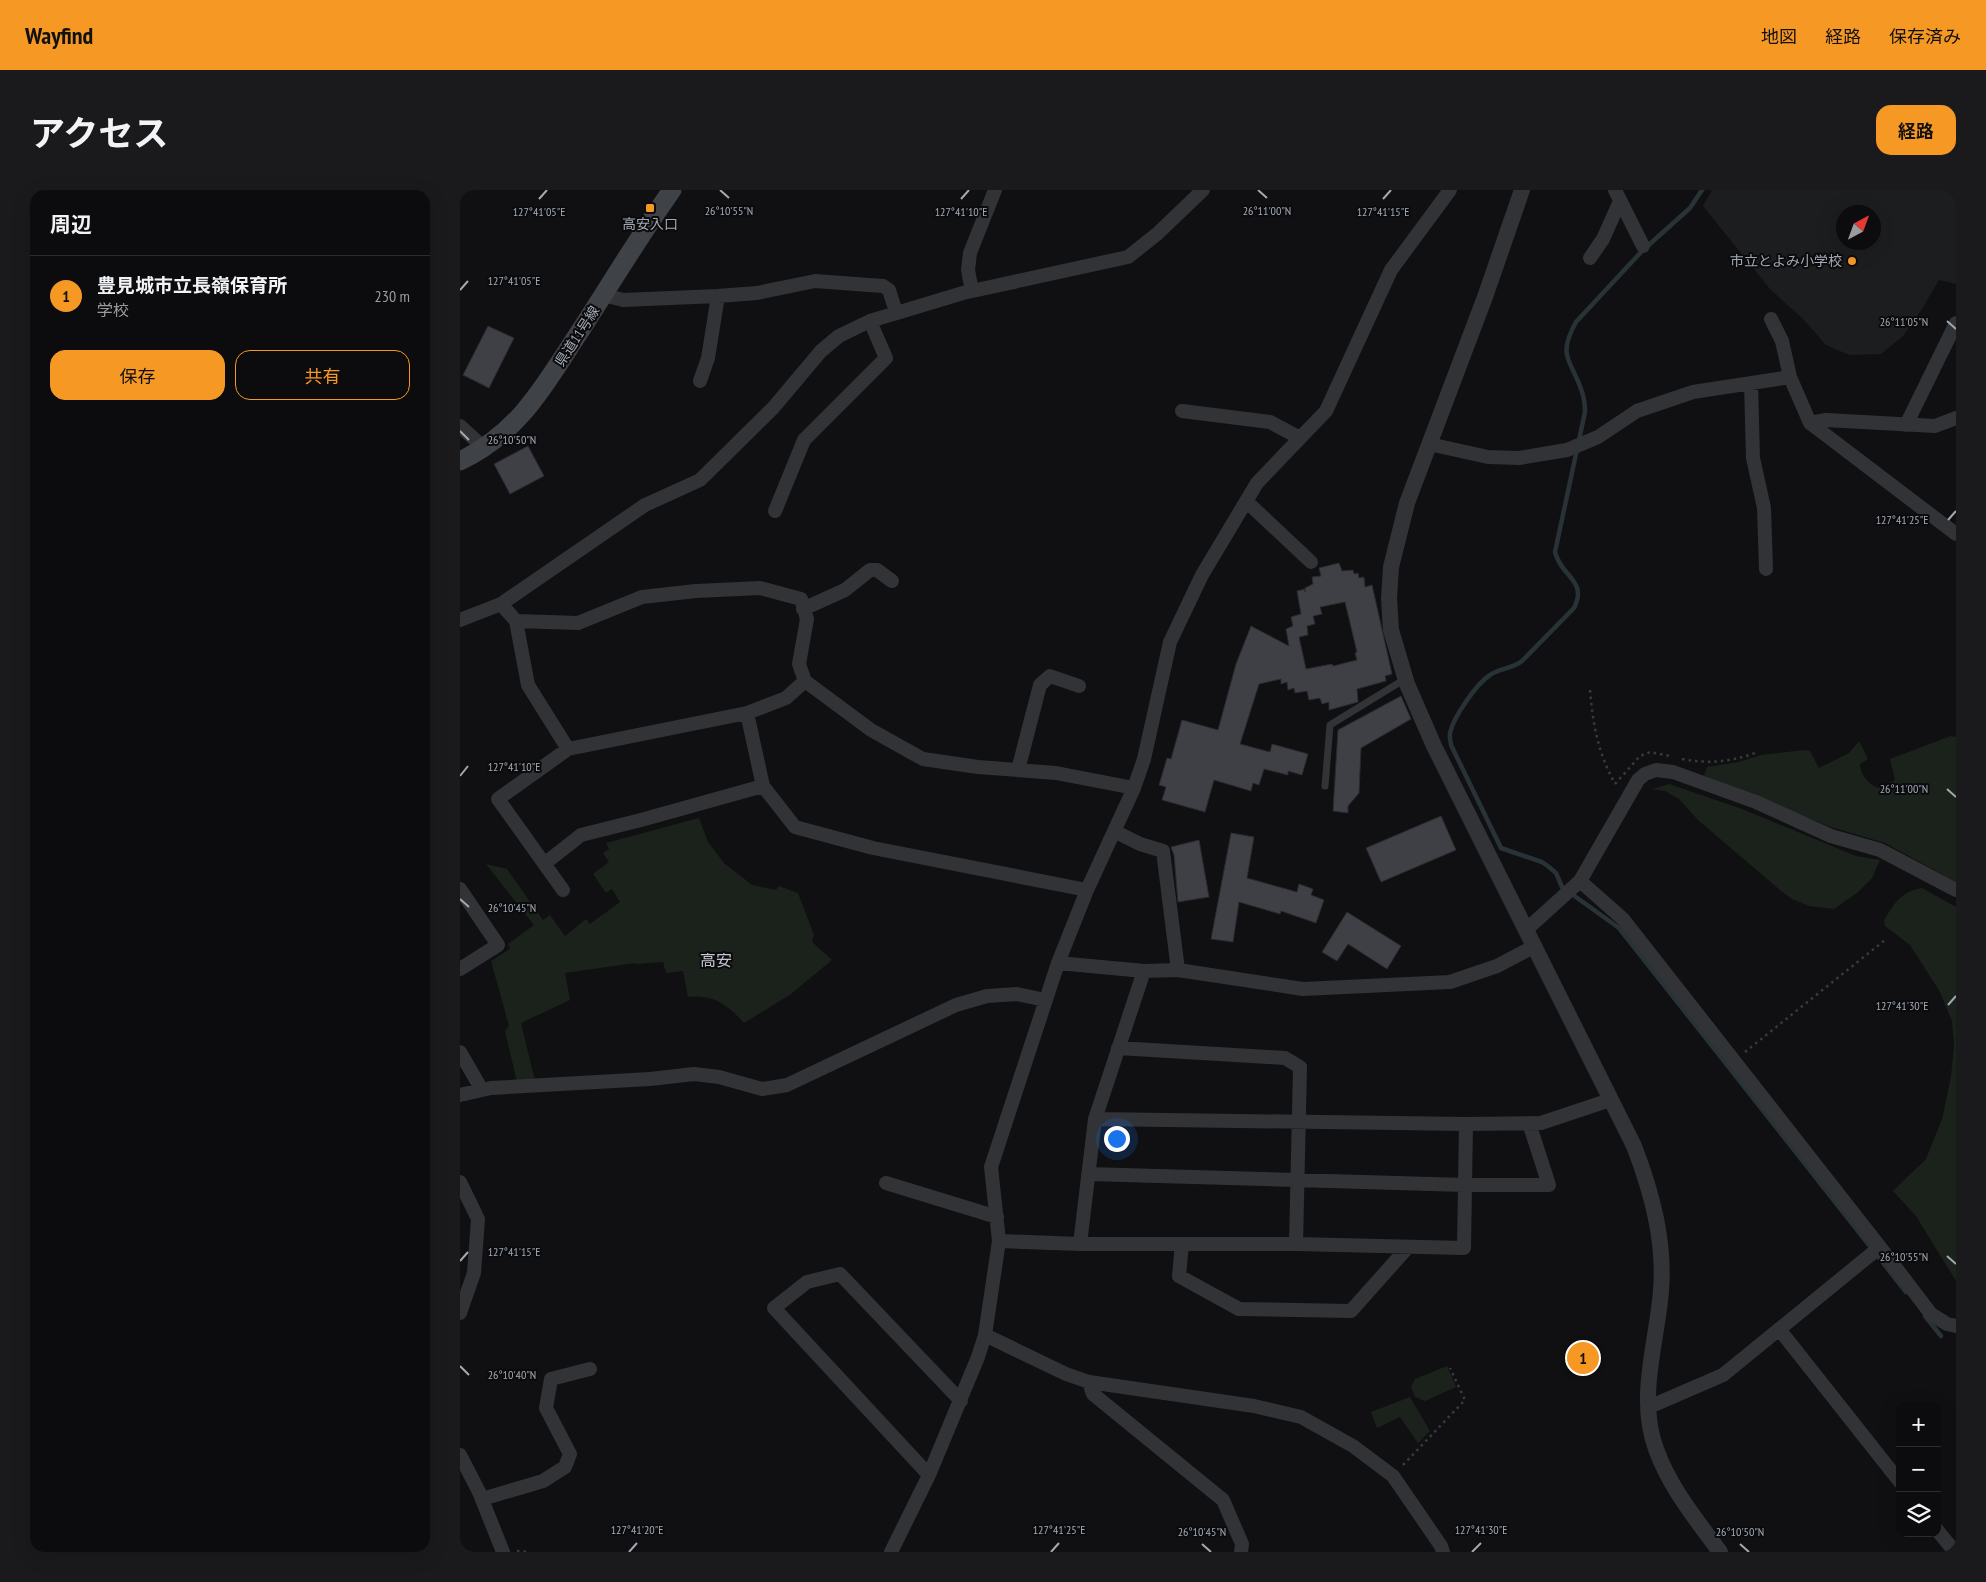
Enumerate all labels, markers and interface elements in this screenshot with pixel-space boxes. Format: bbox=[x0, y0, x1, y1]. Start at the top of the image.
text: Wayfind bbox=[25, 20, 93, 51]
text: 地図 bbox=[1761, 25, 1797, 48]
text: 経路 bbox=[1825, 25, 1861, 48]
text: 保存済み bbox=[1889, 25, 1961, 48]
button: 経路 bbox=[1876, 105, 1956, 155]
text: アクセス bbox=[30, 110, 168, 156]
marker: 高安入口 bbox=[644, 202, 656, 214]
text: 26°10'55"N bbox=[705, 203, 753, 218]
text: 26°11'00"N bbox=[1243, 203, 1291, 218]
text: 127°41'05"E bbox=[513, 204, 565, 219]
text: 127°41'10"E bbox=[935, 204, 987, 219]
text: 127°41'15"E bbox=[1357, 204, 1409, 219]
north arrow bbox=[1836, 205, 1881, 250]
text: 周辺 bbox=[50, 211, 92, 238]
place label: 高安入口 bbox=[622, 215, 678, 233]
place label: 市立とよみ小学校 bbox=[1730, 252, 1842, 270]
marker: 市立とよみ小学校 bbox=[1846, 255, 1858, 267]
text: 豊見城市立長嶺保育所 bbox=[97, 273, 287, 297]
text: 127°41'05"E bbox=[488, 273, 540, 288]
text: 1 bbox=[62, 286, 70, 306]
text: 230 m bbox=[375, 286, 410, 306]
text: 学校 bbox=[97, 300, 129, 320]
street label: 県道11号線 bbox=[551, 302, 603, 370]
text: 26°11'05"N bbox=[1880, 314, 1928, 329]
button: 保存 bbox=[50, 350, 225, 400]
button: 共有 bbox=[235, 350, 410, 400]
text: 26°10'50"N bbox=[488, 432, 536, 447]
text: 127°41'25"E bbox=[1876, 512, 1928, 527]
text: 127°41'10"E bbox=[488, 759, 540, 774]
text: 26°11'00"N bbox=[1880, 781, 1928, 796]
text: 26°10'45"N bbox=[488, 900, 536, 915]
district label: 高安 bbox=[700, 950, 732, 970]
text: 127°41'30"E bbox=[1876, 998, 1928, 1013]
your location bbox=[1104, 1126, 1130, 1152]
text: 127°41'15"E bbox=[488, 1244, 540, 1259]
text: 26°10'55"N bbox=[1880, 1249, 1928, 1264]
pin: 1 bbox=[1567, 1339, 1599, 1377]
text: 26°10'40"N bbox=[488, 1367, 536, 1382]
map controls bbox=[1896, 1402, 1941, 1537]
button: + bbox=[1896, 1402, 1941, 1447]
button: − bbox=[1896, 1447, 1941, 1492]
button: layers bbox=[1896, 1492, 1941, 1537]
text: 127°41'20"E bbox=[611, 1522, 663, 1537]
text: 127°41'25"E bbox=[1033, 1522, 1085, 1537]
text: 127°41'30"E bbox=[1455, 1522, 1507, 1537]
text: 26°10'45"N bbox=[1178, 1524, 1226, 1539]
text: 26°10'50"N bbox=[1716, 1524, 1764, 1539]

